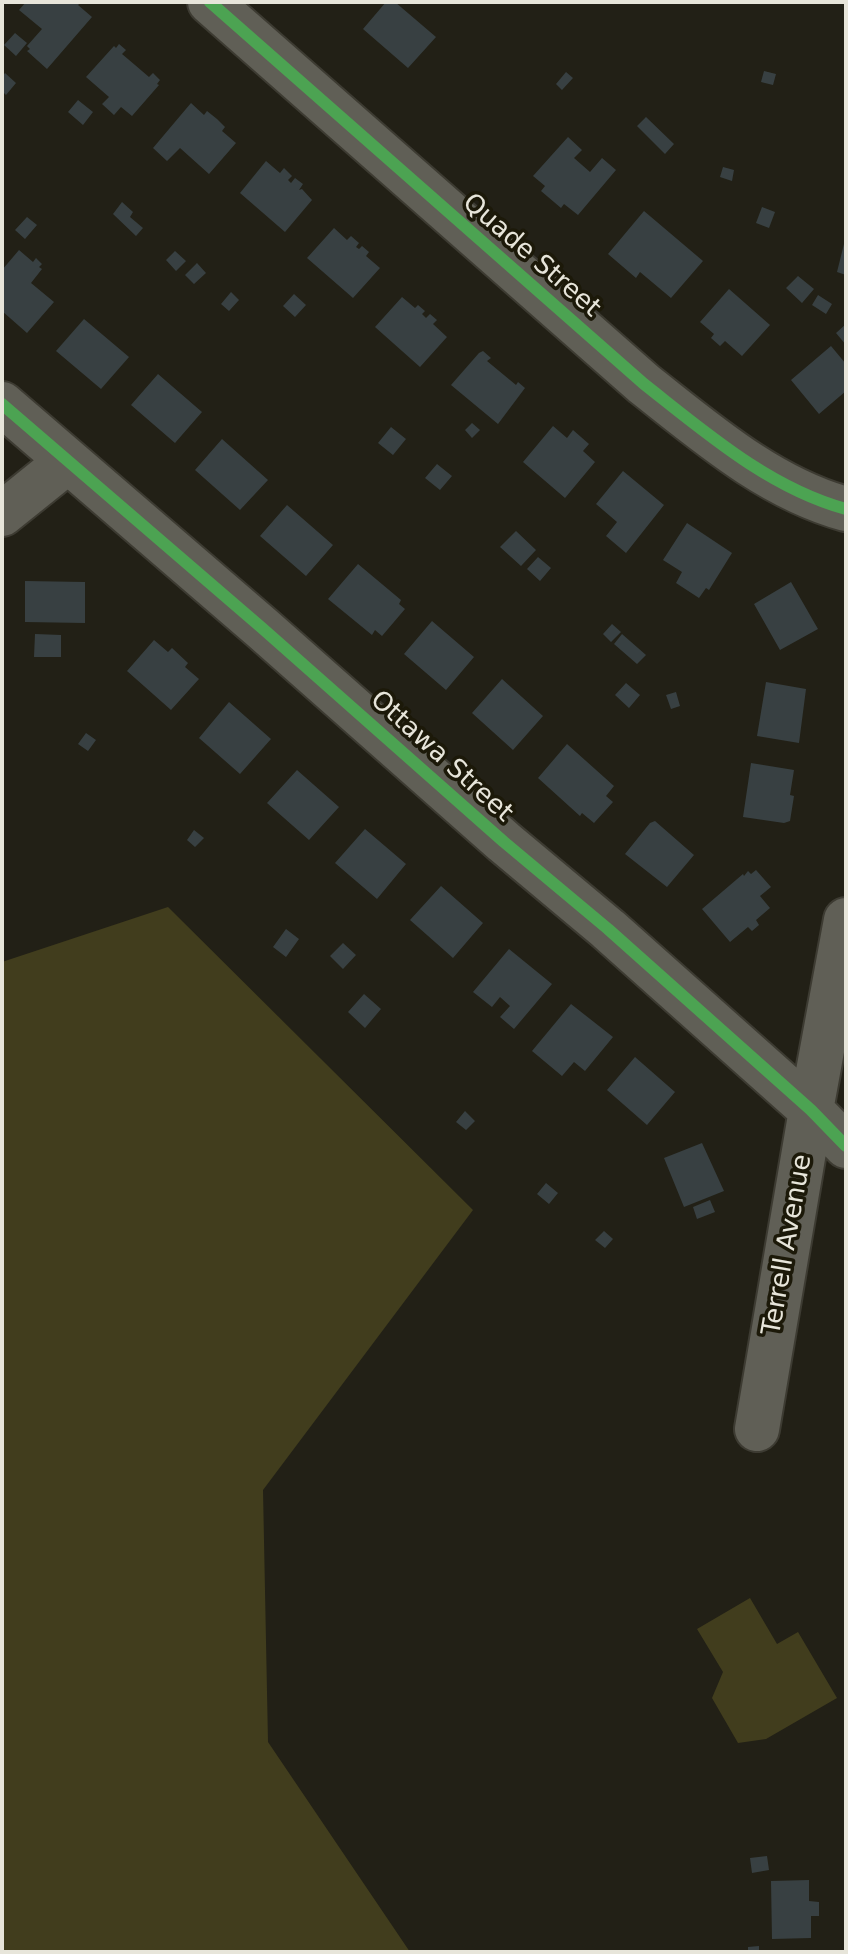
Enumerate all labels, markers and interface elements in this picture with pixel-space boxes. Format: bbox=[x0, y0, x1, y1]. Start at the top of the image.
street label: Quade Street bbox=[456, 188, 606, 324]
street label: Ottawa Street bbox=[363, 685, 519, 829]
street label: Terrell Avenue bbox=[757, 1152, 819, 1338]

